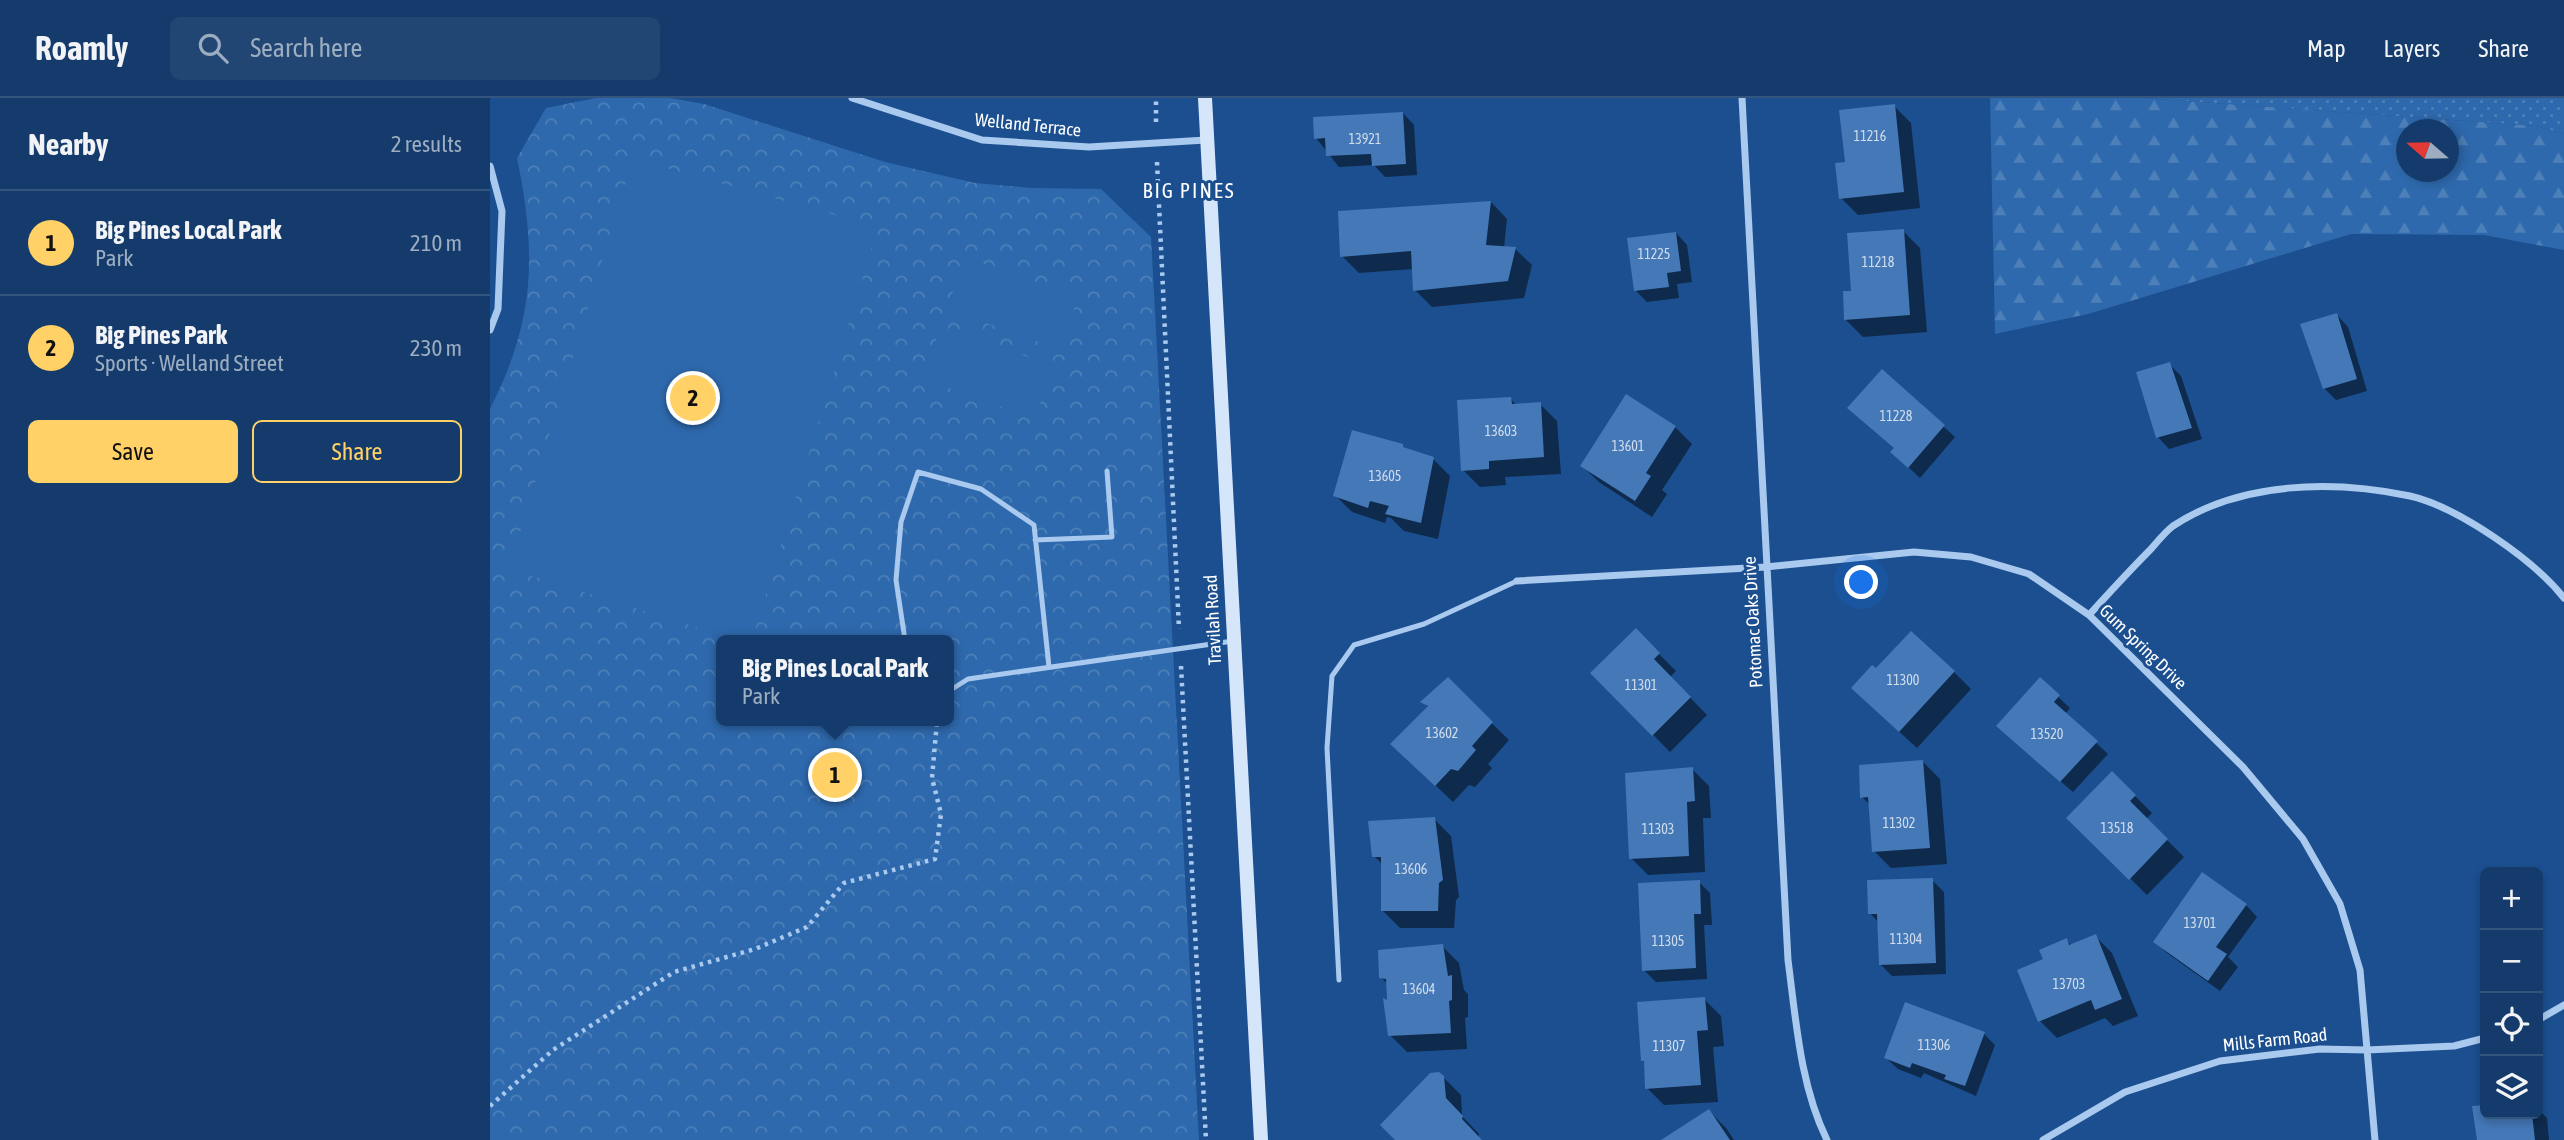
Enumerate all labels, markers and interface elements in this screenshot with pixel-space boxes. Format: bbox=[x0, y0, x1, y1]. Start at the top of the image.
search box bbox=[170, 17, 660, 80]
text: Roamly bbox=[35, 29, 128, 67]
icon: search bbox=[194, 29, 232, 67]
text: Search here bbox=[250, 33, 362, 63]
text: Map bbox=[2307, 35, 2346, 62]
text: Layers bbox=[2384, 35, 2440, 62]
text: Share bbox=[2478, 35, 2529, 62]
street label: Welland Terrace bbox=[974, 108, 1082, 141]
north arrow bbox=[2396, 119, 2459, 182]
text: Nearby bbox=[28, 127, 108, 161]
house number: 11216 bbox=[1854, 128, 1887, 144]
text: 2 results bbox=[391, 131, 462, 157]
house number: 13921 bbox=[1349, 131, 1381, 147]
district label: BIG PINES bbox=[1142, 178, 1236, 202]
text: Big Pines Local Park bbox=[95, 215, 282, 245]
text: 1 bbox=[46, 230, 56, 256]
text: 210 m bbox=[410, 230, 462, 256]
text: Park bbox=[95, 245, 133, 271]
house number: 11225 bbox=[1638, 246, 1670, 262]
house number: 11218 bbox=[1862, 254, 1895, 270]
text: Big Pines Park bbox=[95, 320, 227, 350]
text: 2 bbox=[46, 335, 56, 361]
text: 230 m bbox=[410, 335, 462, 361]
text: Sports · Welland Street bbox=[95, 350, 284, 376]
pin: 2 bbox=[670, 372, 716, 424]
house number: 11228 bbox=[1880, 408, 1913, 424]
button: Save bbox=[28, 420, 238, 483]
button: Share bbox=[252, 420, 462, 483]
house number: 13603 bbox=[1485, 423, 1517, 439]
house number: 13601 bbox=[1612, 438, 1644, 454]
house number: 13605 bbox=[1369, 468, 1401, 484]
street label: Potomac Oaks Drive bbox=[1739, 556, 1766, 688]
your location bbox=[1844, 565, 1878, 599]
street label: Travilah Road bbox=[1200, 574, 1225, 666]
street label: Gum Spring Drive bbox=[2095, 600, 2191, 693]
popup bbox=[716, 635, 954, 726]
text: Big Pines Local Park bbox=[742, 653, 928, 683]
house number: 11300 bbox=[1887, 672, 1920, 688]
house number: 11301 bbox=[1625, 677, 1657, 693]
text: Park bbox=[742, 683, 780, 709]
house number: 13602 bbox=[1426, 725, 1458, 741]
house number: 13520 bbox=[2031, 726, 2064, 742]
pin: 1 bbox=[812, 749, 858, 801]
house number: 11302 bbox=[1883, 815, 1915, 831]
house number: 13518 bbox=[2101, 820, 2134, 836]
house number: 11303 bbox=[1642, 821, 1674, 837]
house number: 13606 bbox=[1395, 861, 1428, 877]
map controls bbox=[2480, 867, 2543, 1119]
button: + bbox=[2480, 867, 2543, 930]
house number: 13701 bbox=[2184, 915, 2216, 931]
button: − bbox=[2480, 930, 2543, 993]
house number: 11304 bbox=[1890, 931, 1923, 947]
house number: 11305 bbox=[1652, 933, 1684, 949]
house number: 13703 bbox=[2053, 976, 2085, 992]
house number: 13604 bbox=[1403, 981, 1436, 997]
button: locate bbox=[2480, 993, 2543, 1056]
street label: Mills Farm Road bbox=[2222, 1024, 2328, 1055]
house number: 11306 bbox=[1918, 1037, 1951, 1053]
house number: 11307 bbox=[1653, 1038, 1685, 1054]
button: layers bbox=[2480, 1056, 2543, 1119]

